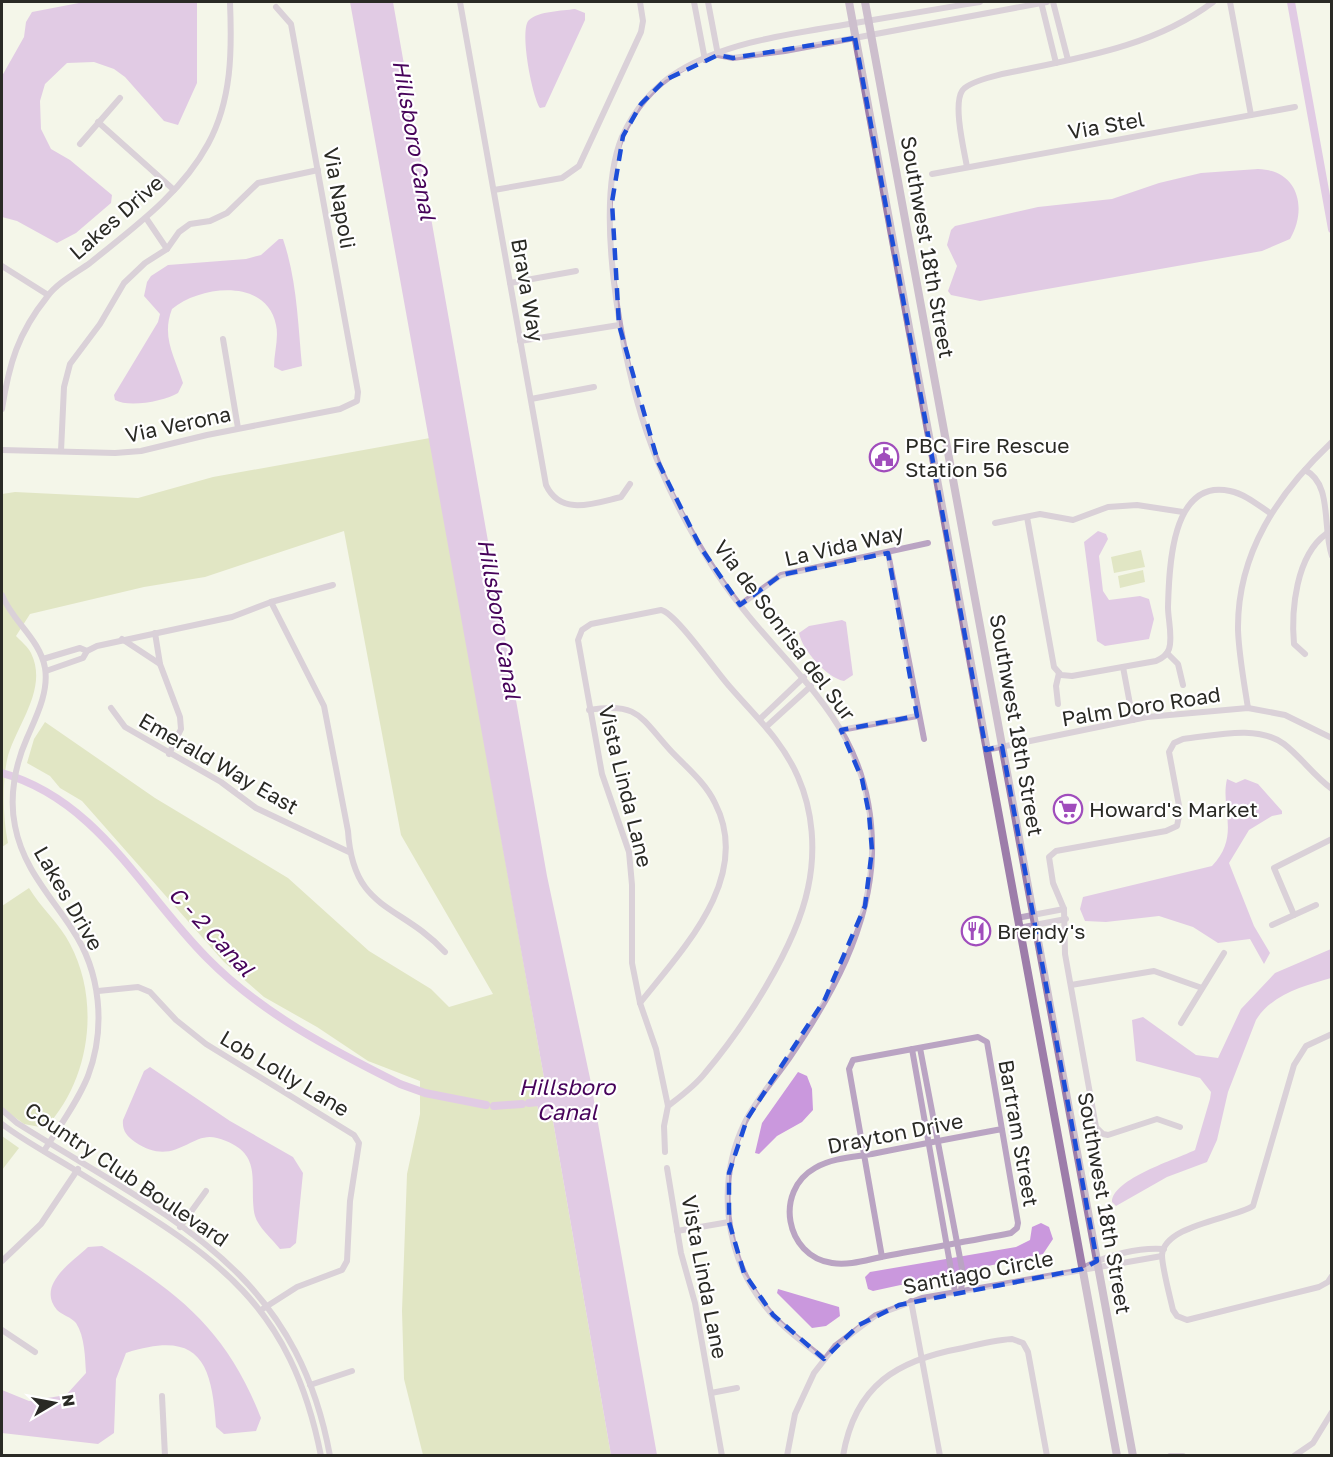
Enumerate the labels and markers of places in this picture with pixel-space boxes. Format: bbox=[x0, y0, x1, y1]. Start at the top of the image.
place label: PBC Fire Rescue Station 56 bbox=[905, 432, 1070, 482]
public building icon: PBC Fire Rescue Station 56 bbox=[868, 441, 900, 473]
supermarket icon: Howard's Market bbox=[1052, 793, 1084, 825]
place label: Howard's Market bbox=[1089, 796, 1258, 822]
restaurant icon: Brendy's bbox=[960, 915, 992, 947]
place label: Brendy's bbox=[997, 918, 1085, 944]

